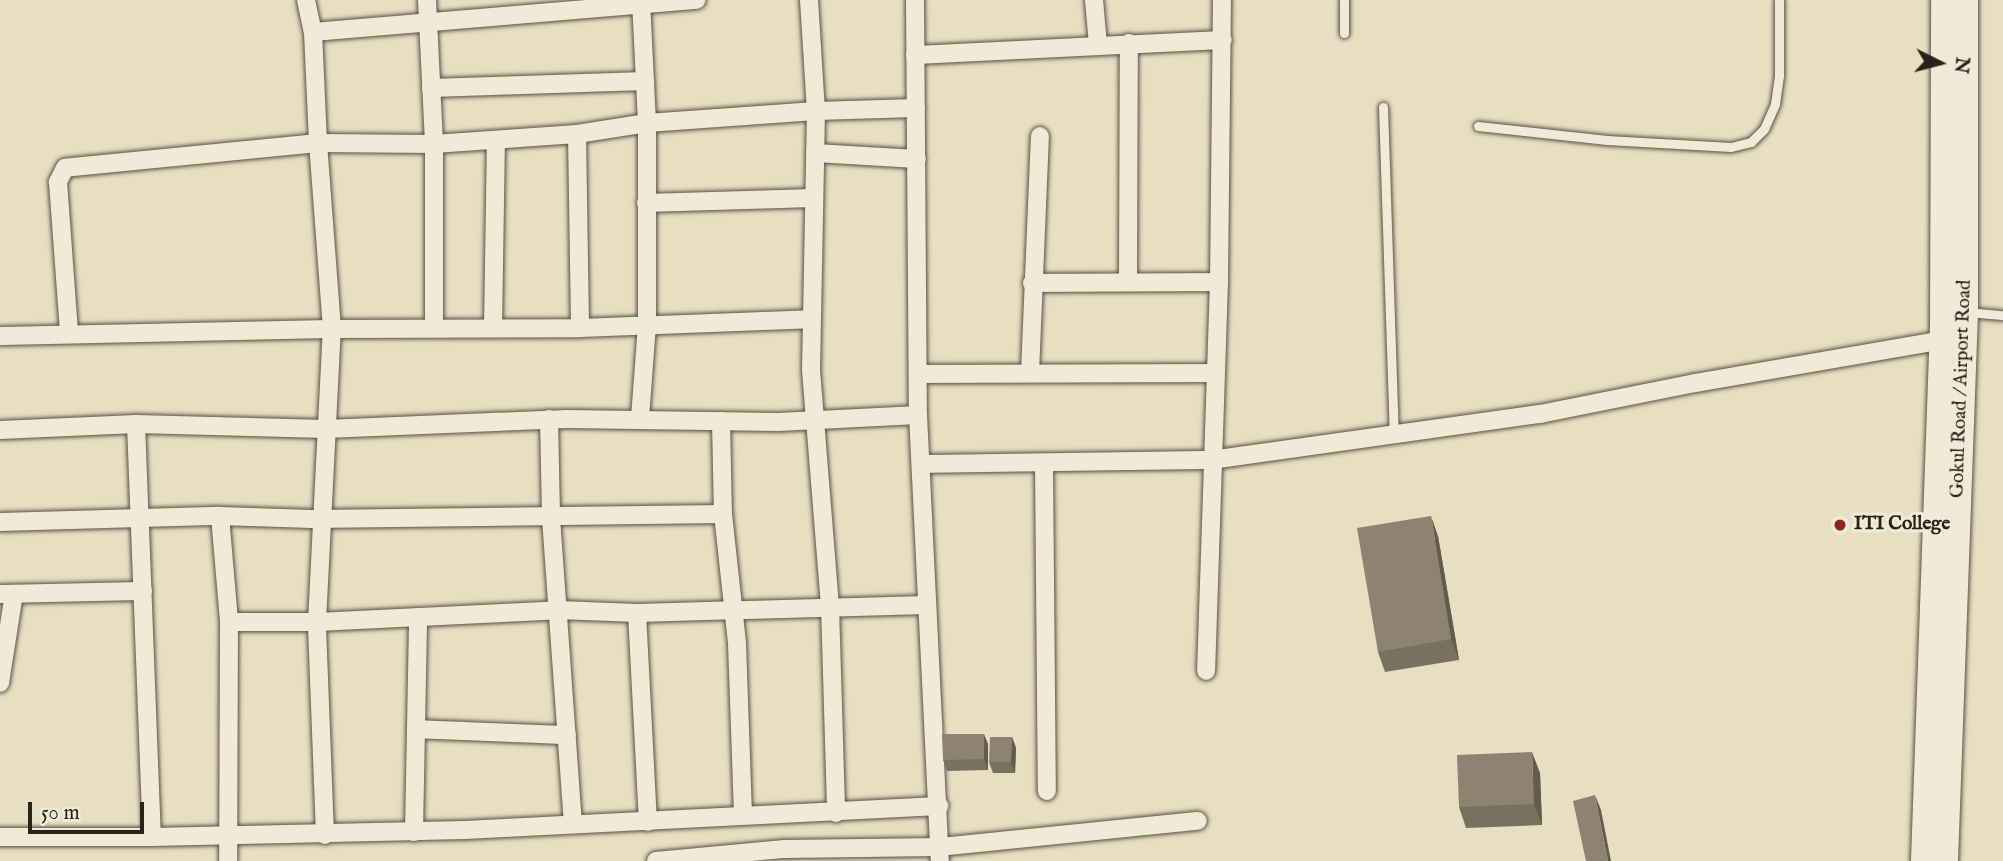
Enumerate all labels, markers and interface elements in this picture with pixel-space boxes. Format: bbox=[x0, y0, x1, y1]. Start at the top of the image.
north arrow bbox=[1905, 28, 1975, 98]
text: N bbox=[1948, 56, 1974, 75]
street label: Gokul Road / Airport Road bbox=[1947, 280, 1977, 498]
place label: ITI College bbox=[1854, 514, 1950, 536]
marker: ITI College bbox=[1832, 517, 1848, 533]
scale bar bbox=[32, 788, 147, 832]
text: 50 m bbox=[41, 800, 80, 827]

